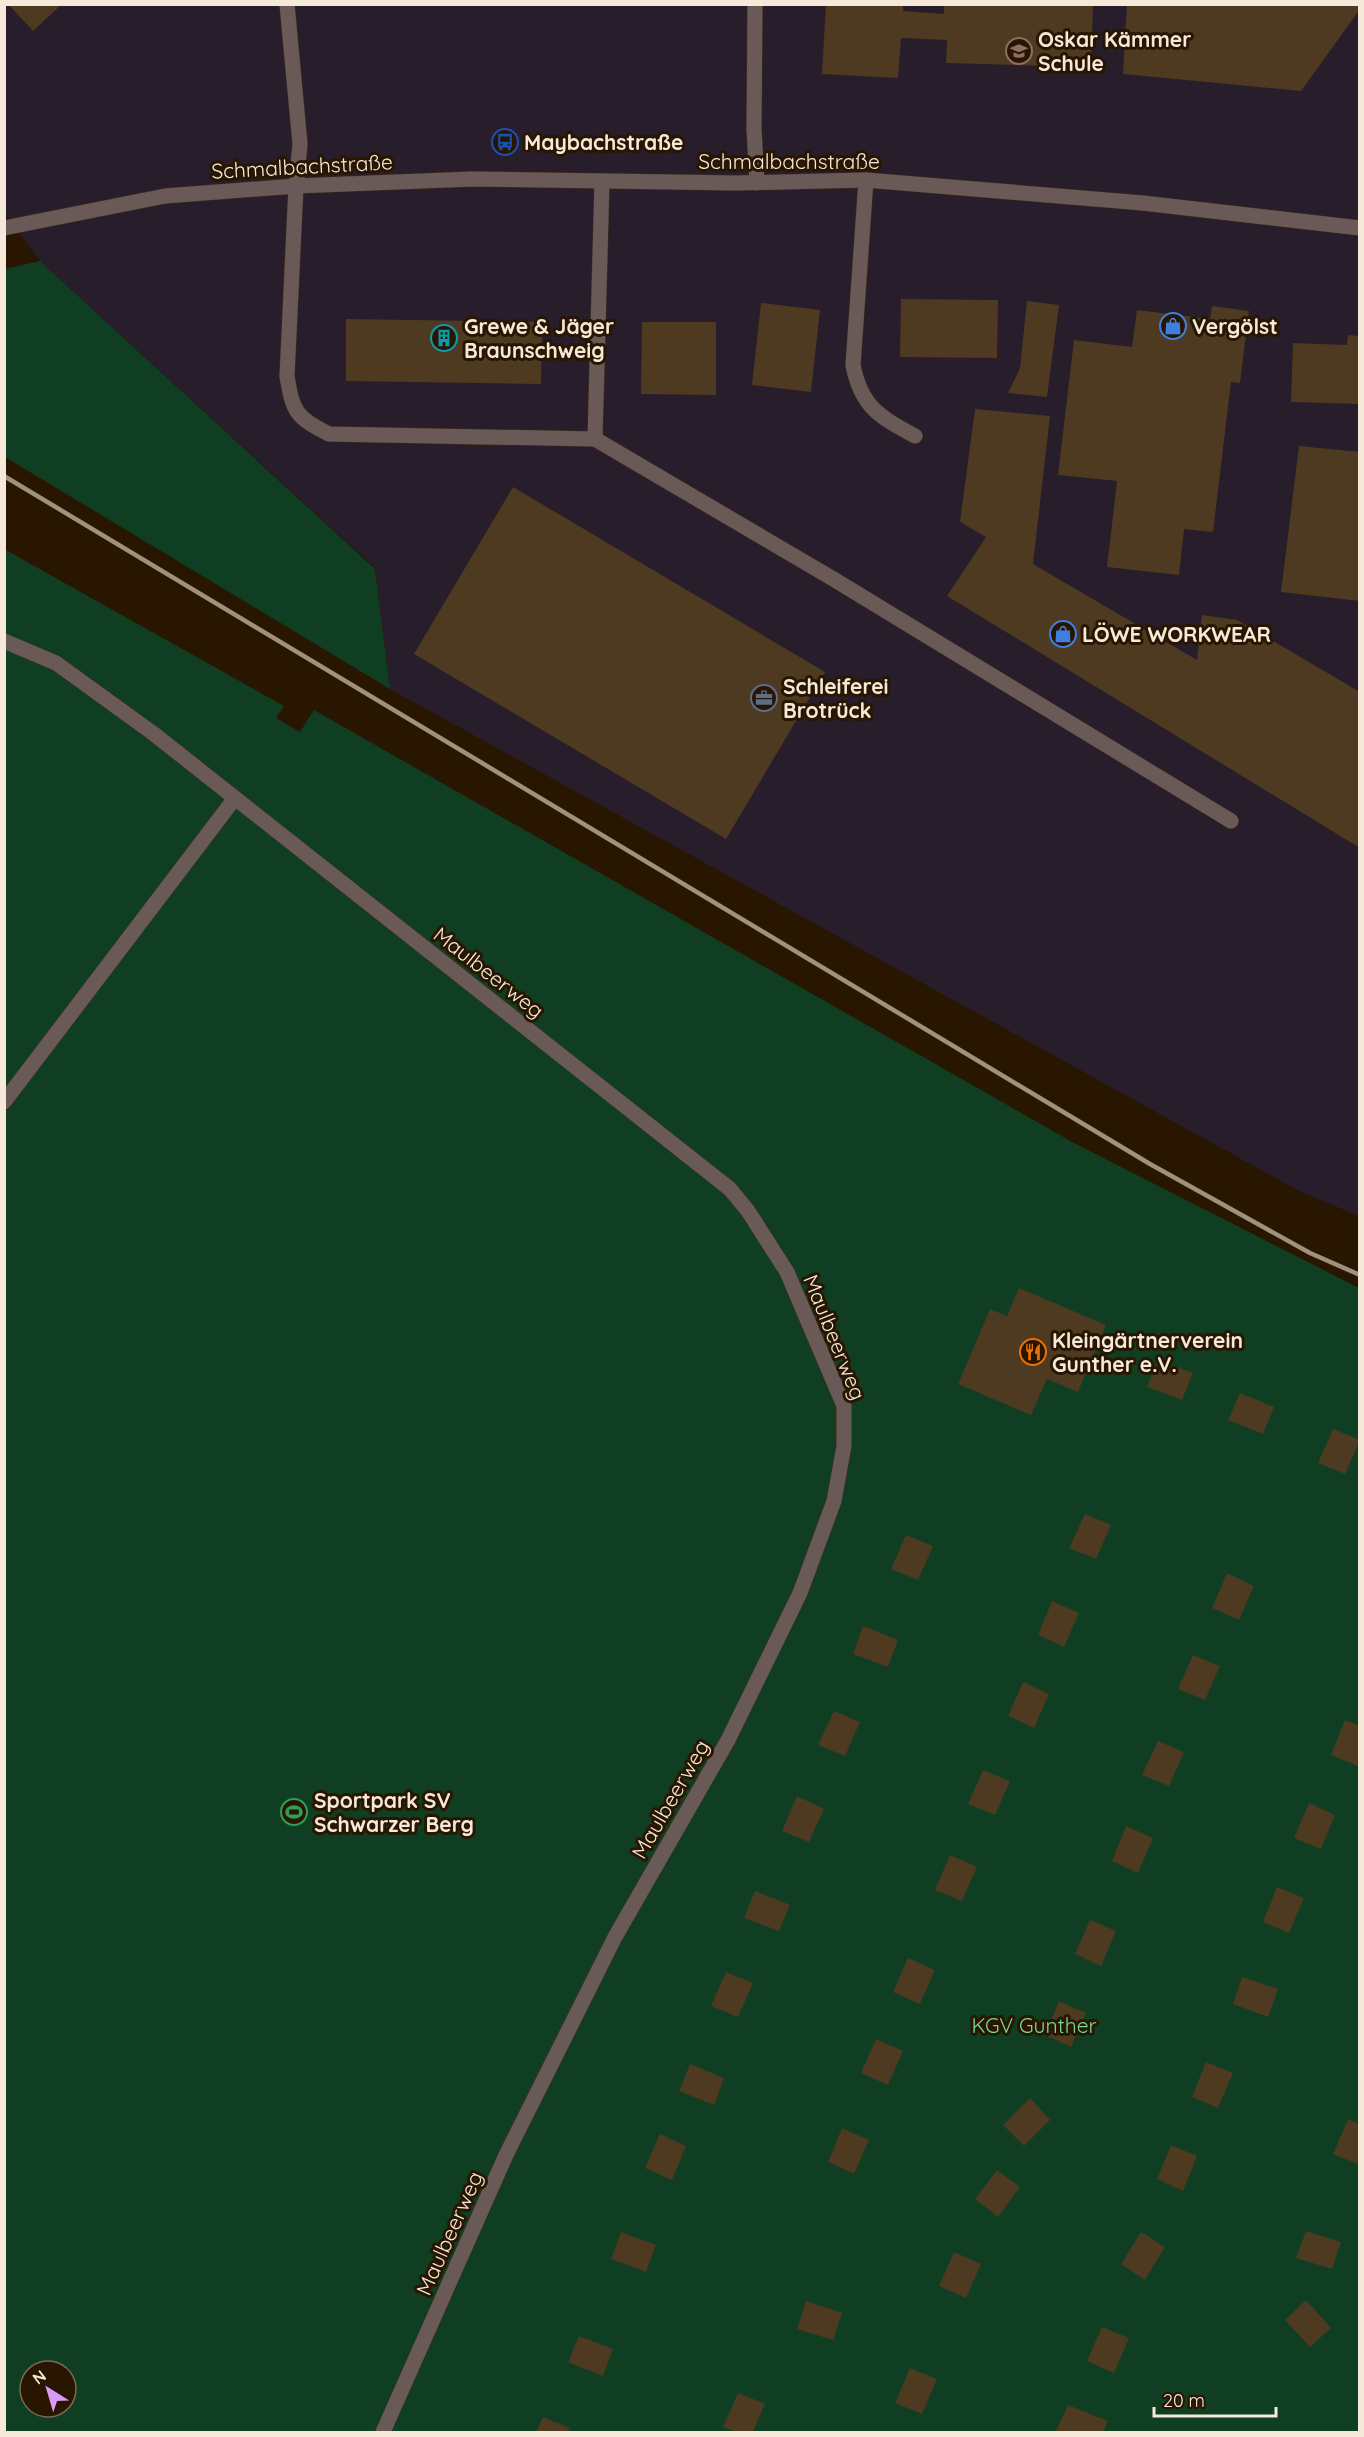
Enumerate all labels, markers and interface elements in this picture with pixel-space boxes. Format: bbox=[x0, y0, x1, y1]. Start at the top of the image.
place label: Oskar Kämmer Schule bbox=[1038, 26, 1191, 76]
school or university icon: Oskar Kämmer Schule bbox=[1004, 36, 1034, 66]
bus stop icon: Maybachstraße bbox=[490, 127, 520, 157]
place label: Maybachstraße bbox=[524, 129, 683, 155]
street label: Schmalbachstraße bbox=[211, 148, 393, 184]
street label: Schmalbachstraße bbox=[698, 148, 880, 174]
shop icon: Vergölst bbox=[1158, 311, 1188, 341]
place label: Grewe & Jäger Braunschweig bbox=[464, 313, 614, 363]
place label: Vergölst bbox=[1192, 313, 1278, 339]
building icon: Grewe & Jäger Braunschweig bbox=[429, 323, 459, 353]
shop icon: LÖWE WORKWEAR bbox=[1048, 619, 1078, 649]
place label: LÖWE WORKWEAR bbox=[1082, 621, 1271, 647]
place label: Schleiferei Brotrück bbox=[783, 673, 889, 723]
office icon: Schleiferei Brotrück bbox=[749, 683, 779, 713]
street label: Maulbeerweg bbox=[429, 921, 549, 1023]
street label: Maulbeerweg bbox=[798, 1271, 872, 1403]
place label: Kleingärtnerverein Gunther e.V. bbox=[1052, 1327, 1243, 1377]
restaurant icon: Kleingärtnerverein Gunther e.V. bbox=[1018, 1337, 1048, 1367]
street label: Maulbeerweg bbox=[626, 1735, 714, 1863]
place label: Sportpark SV Schwarzer Berg bbox=[314, 1787, 474, 1837]
sports icon: Sportpark SV Schwarzer Berg bbox=[279, 1797, 309, 1827]
park label: KGV Gunther bbox=[971, 2012, 1097, 2038]
street label: Maulbeerweg bbox=[410, 2167, 488, 2299]
north arrow bbox=[18, 2359, 78, 2419]
text: N bbox=[28, 2365, 50, 2389]
scale bar bbox=[1154, 2380, 1276, 2418]
text: 20 m bbox=[1163, 2389, 1205, 2412]

